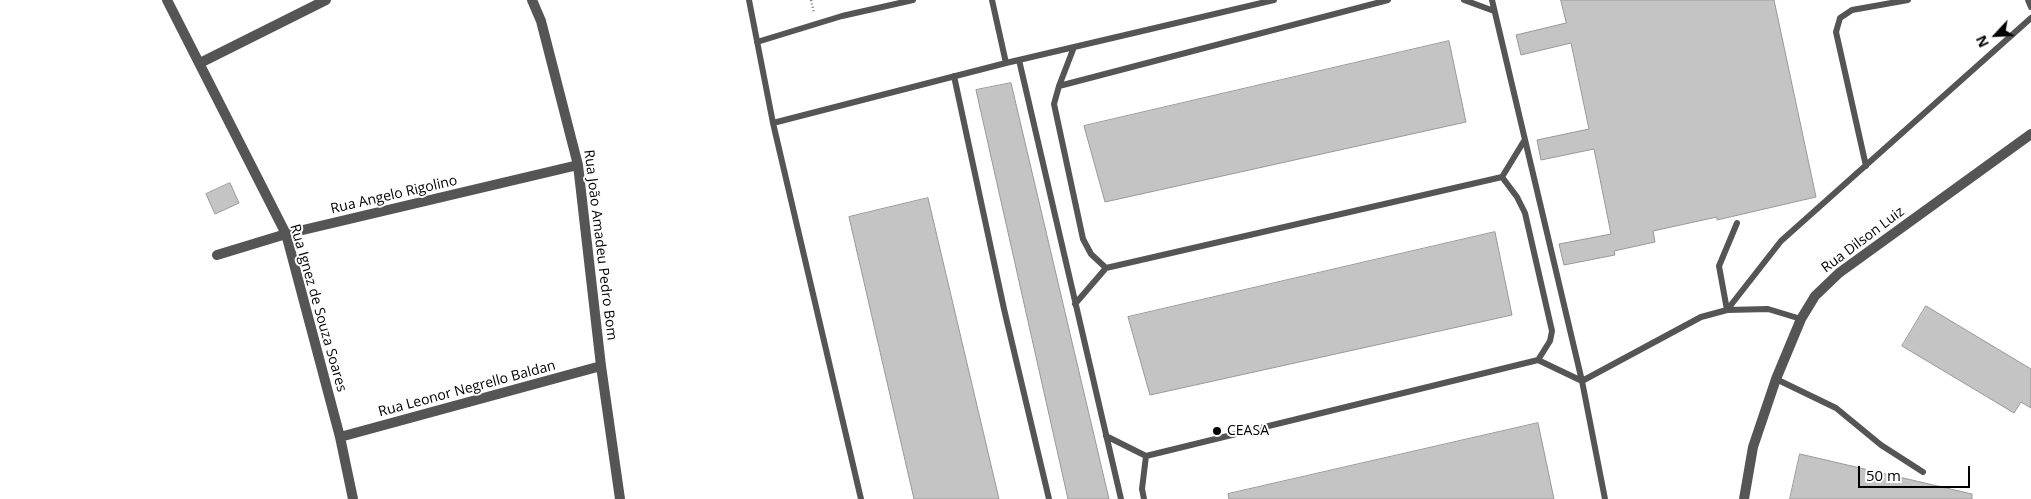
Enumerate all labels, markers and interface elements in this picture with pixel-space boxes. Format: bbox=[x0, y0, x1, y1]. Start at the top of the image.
north arrow bbox=[1971, 10, 2021, 60]
text: N bbox=[1971, 32, 1993, 51]
street label: Rua João Amadeu Pedro Bom bbox=[580, 149, 620, 341]
street label: Rua Angelo Rigolino bbox=[329, 172, 459, 218]
street label: Rua Dilson Luiz bbox=[1818, 203, 1908, 277]
street label: Rua Ignez de Souza Soares bbox=[286, 222, 350, 394]
street label: Rua Leonor Negrello Baldan bbox=[377, 357, 557, 421]
place label: CEASA bbox=[1227, 423, 1269, 439]
marker: CEASA bbox=[1211, 425, 1223, 437]
scale bar bbox=[1861, 456, 1974, 488]
text: 50 m bbox=[1866, 465, 1901, 485]

